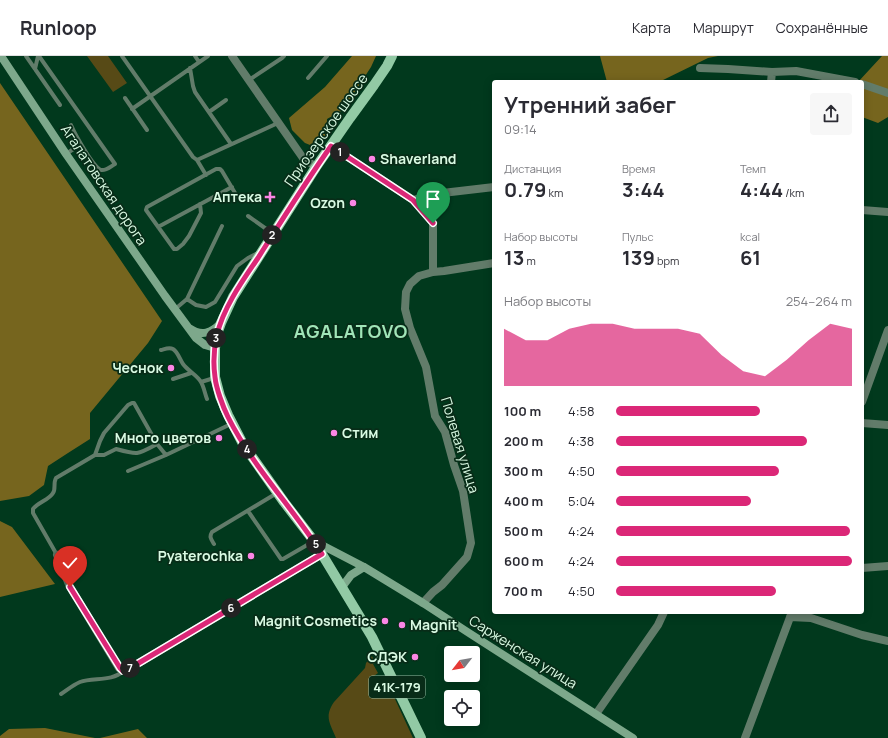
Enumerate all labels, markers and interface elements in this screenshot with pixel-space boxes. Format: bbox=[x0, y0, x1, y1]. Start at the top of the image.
text: Runloop bbox=[20, 15, 97, 41]
text: Карта bbox=[632, 18, 671, 37]
text: Маршрут bbox=[693, 18, 754, 37]
text: Сохранённые bbox=[776, 18, 868, 37]
street label: Приозерское шоссе bbox=[279, 69, 372, 190]
text: Утренний забег bbox=[504, 90, 676, 120]
button: share bbox=[810, 93, 852, 135]
text: 09:14 bbox=[504, 120, 537, 138]
street label: Агалатовская дорога bbox=[57, 121, 152, 249]
pin: 1 bbox=[330, 142, 350, 162]
text: 1 bbox=[338, 144, 342, 159]
place label: Shaverland bbox=[380, 149, 457, 168]
marker: Shaverland bbox=[367, 154, 377, 164]
text: Дистанция bbox=[504, 161, 561, 176]
text: Время bbox=[622, 161, 655, 176]
text: Темп bbox=[740, 161, 766, 176]
text: 0.79 bbox=[504, 176, 546, 203]
text: 3:44 bbox=[622, 176, 665, 203]
text: 4:44 bbox=[740, 176, 783, 203]
pin bbox=[416, 182, 450, 223]
text: km bbox=[546, 185, 563, 200]
text: /km bbox=[783, 185, 804, 200]
place label: Аптека bbox=[213, 187, 262, 206]
icon: arrive bbox=[422, 188, 444, 210]
marker: Аптека bbox=[265, 192, 275, 202]
place label: Ozon bbox=[310, 193, 345, 212]
marker: Ozon bbox=[348, 198, 358, 208]
pin: 2 bbox=[262, 225, 282, 245]
text: 2 bbox=[269, 227, 275, 242]
text: Набор высоты bbox=[504, 229, 578, 244]
text: Пульс bbox=[622, 229, 654, 244]
text: kcal bbox=[740, 229, 760, 244]
text: 13 bbox=[504, 244, 524, 271]
text: 139 bbox=[622, 244, 655, 271]
text: 61 bbox=[740, 244, 761, 271]
text: m bbox=[524, 253, 536, 268]
text: bpm bbox=[655, 253, 679, 268]
text: Набор высоты bbox=[504, 292, 591, 310]
text: 254–264 m bbox=[786, 292, 852, 310]
district label: AGALATOVO bbox=[294, 319, 408, 343]
pin: 3 bbox=[206, 328, 226, 348]
text: 3 bbox=[213, 330, 219, 345]
place label: Чеснок bbox=[112, 358, 163, 377]
marker: Чеснок bbox=[166, 363, 176, 373]
street label: Полевая улица bbox=[437, 394, 484, 495]
text: 100 m bbox=[504, 402, 541, 420]
text: 4:58 bbox=[568, 402, 595, 420]
place label: Стим bbox=[342, 423, 378, 442]
place label: Много цветов bbox=[115, 428, 211, 447]
marker: Стим bbox=[329, 428, 339, 438]
text: 200 m bbox=[504, 432, 543, 450]
text: 4:38 bbox=[568, 432, 594, 450]
marker: Много цветов bbox=[214, 433, 224, 443]
pin: 4 bbox=[237, 439, 257, 459]
text: 4 bbox=[244, 441, 250, 456]
text: 300 m bbox=[504, 462, 543, 480]
text: 4:50 bbox=[568, 462, 595, 480]
text: 400 m bbox=[504, 492, 543, 510]
text: 5:04 bbox=[568, 492, 595, 510]
text: 500 m bbox=[504, 522, 543, 540]
text: 4:24 bbox=[568, 522, 594, 540]
pin: 5 bbox=[306, 534, 326, 554]
text: 5 bbox=[313, 536, 319, 551]
pin bbox=[53, 546, 87, 587]
place label: Pyaterochka bbox=[158, 546, 243, 565]
marker: Pyaterochka bbox=[246, 551, 256, 561]
icon: check bbox=[59, 552, 81, 574]
text: 600 m bbox=[504, 552, 543, 570]
text: 4:24 bbox=[568, 552, 594, 570]
text: 700 m bbox=[504, 582, 542, 600]
text: 4:50 bbox=[568, 582, 595, 600]
pin: 6 bbox=[221, 598, 241, 618]
text: 6 bbox=[228, 600, 234, 615]
place label: Magnit Cosmetics bbox=[254, 611, 377, 630]
street label: Сарженская улица bbox=[466, 611, 581, 693]
place label: Magnit bbox=[410, 615, 457, 634]
marker: Magnit Cosmetics bbox=[380, 616, 390, 626]
marker: Magnit bbox=[397, 620, 407, 630]
north arrow bbox=[444, 646, 480, 682]
map controls bbox=[444, 646, 480, 726]
place label: СДЭК bbox=[367, 647, 408, 666]
marker: СДЭК bbox=[410, 652, 420, 662]
pin: 7 bbox=[120, 658, 140, 678]
text: 7 bbox=[127, 660, 133, 675]
road number: 41К-179 bbox=[369, 676, 425, 698]
button: locate bbox=[444, 690, 480, 726]

